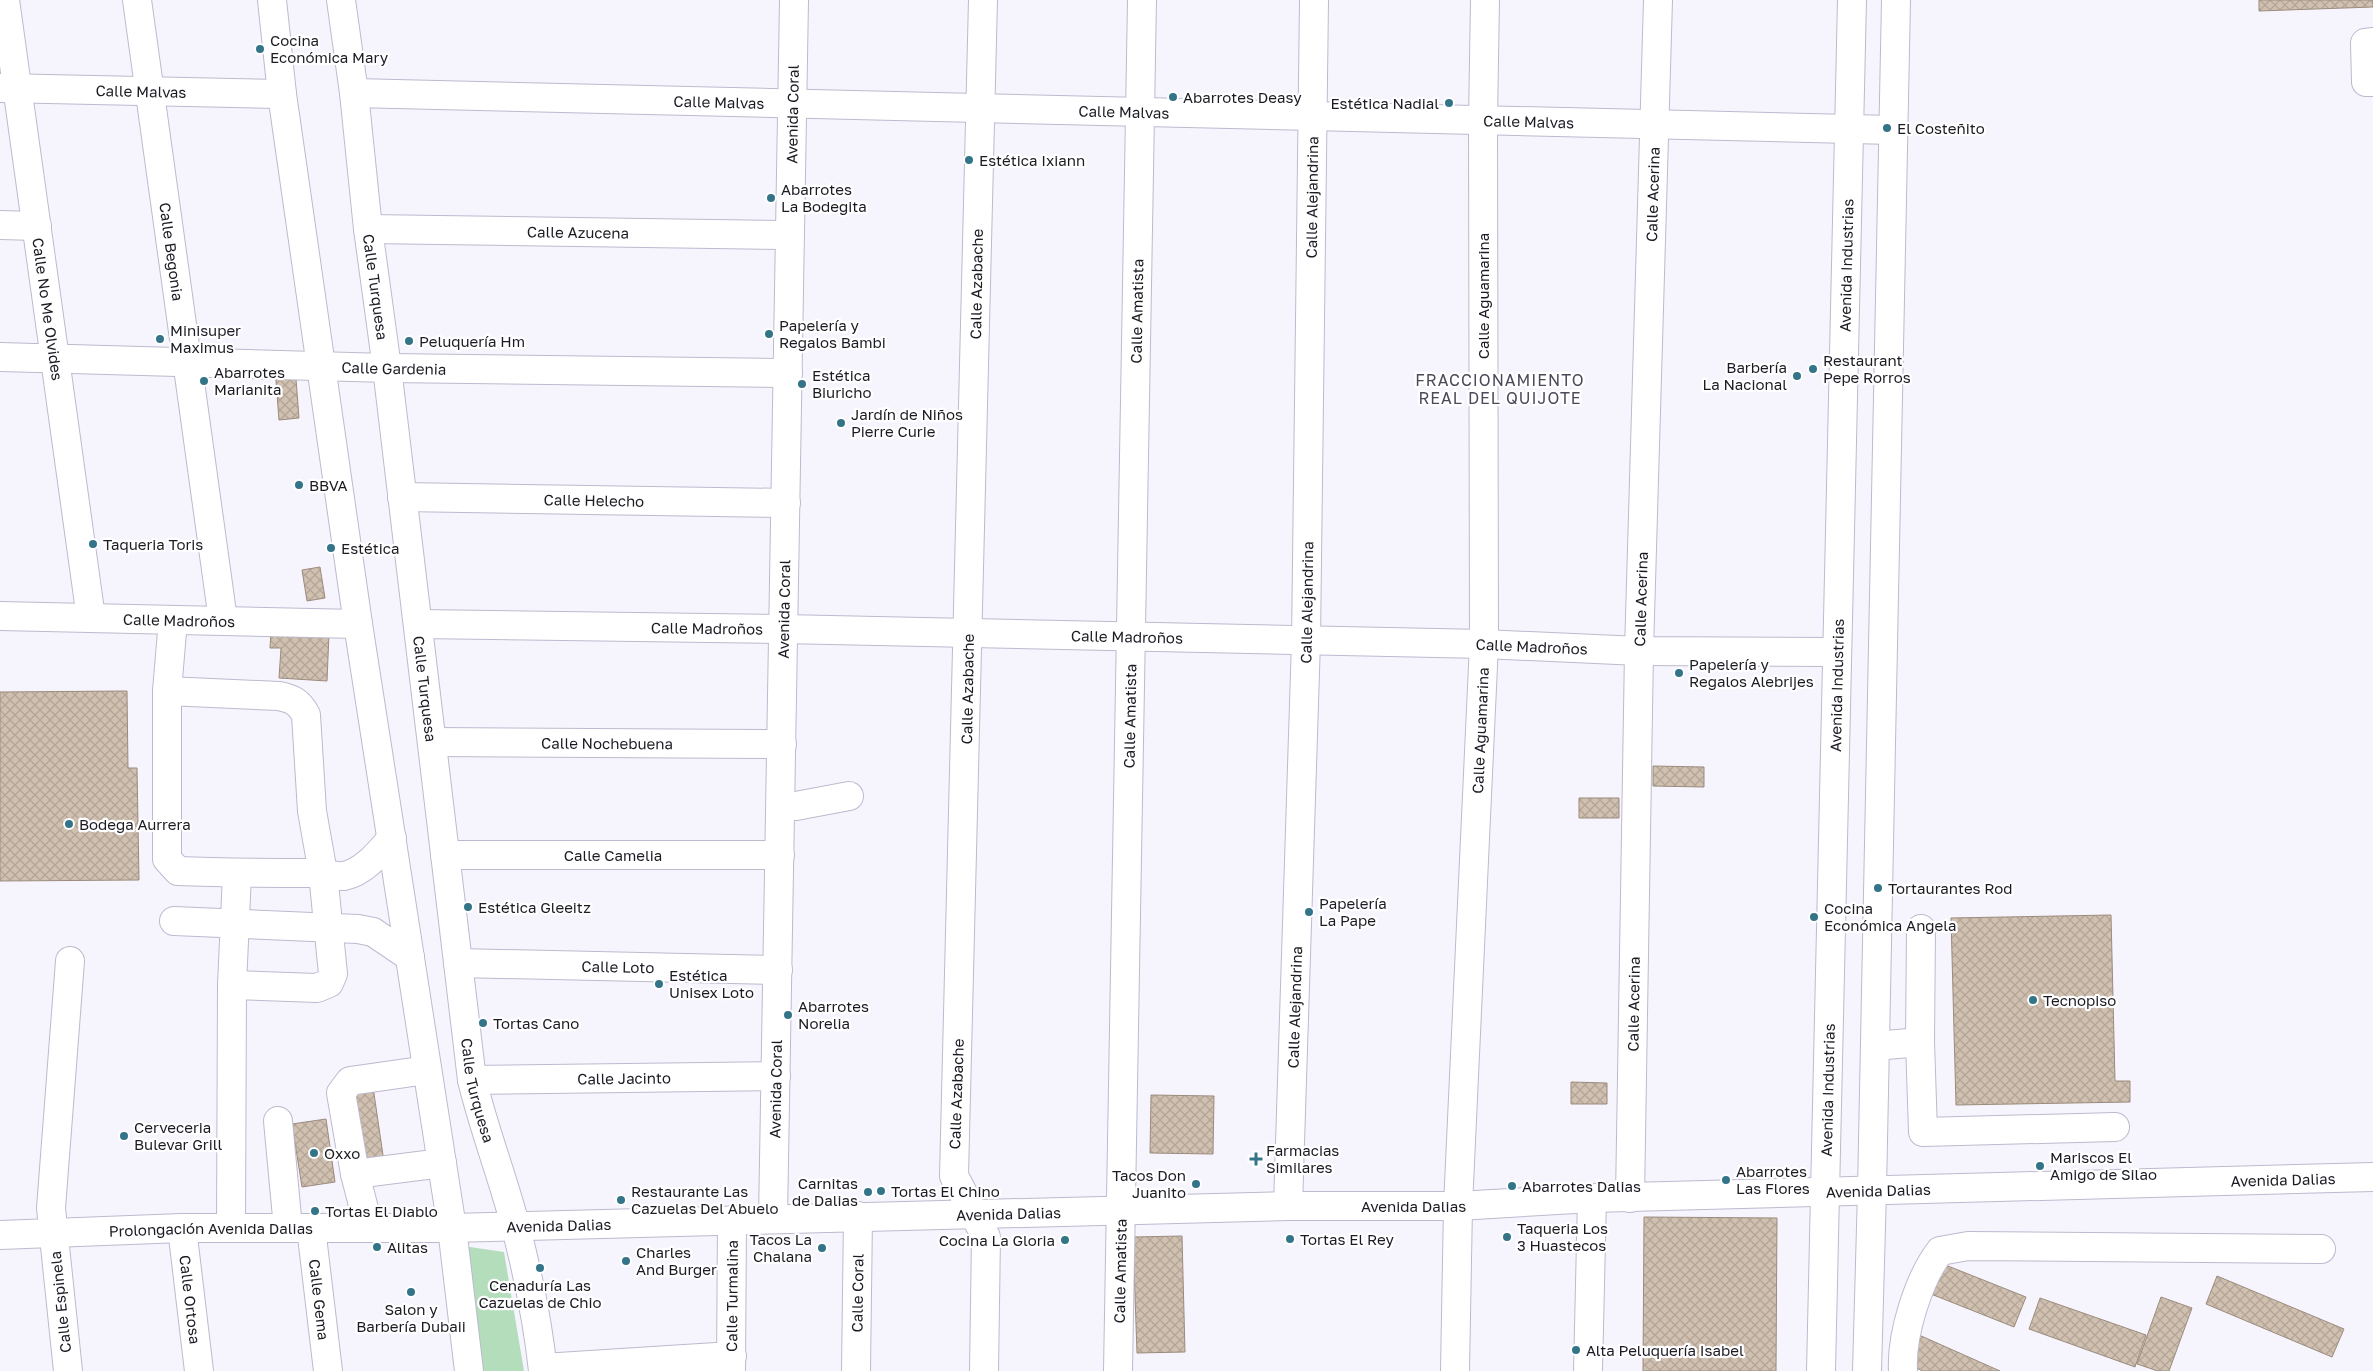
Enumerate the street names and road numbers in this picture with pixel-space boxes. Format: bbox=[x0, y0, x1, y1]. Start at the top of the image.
street label: Avenida Coral bbox=[782, 64, 802, 164]
street label: Calle Malvas bbox=[95, 81, 187, 101]
street label: Calle Malvas bbox=[673, 92, 765, 112]
street label: Calle Malvas bbox=[1078, 101, 1169, 122]
street label: Calle Malvas bbox=[1483, 111, 1574, 131]
street label: Calle Alejandrina bbox=[1302, 136, 1321, 259]
street label: Calle Acerina bbox=[1642, 147, 1663, 242]
street label: Avenida Industrias bbox=[1835, 198, 1857, 332]
street label: Calle Begonia bbox=[156, 201, 188, 302]
street label: Calle Azucena bbox=[527, 222, 629, 242]
street label: Calle Azabache bbox=[966, 228, 986, 340]
street label: Calle Turquesa bbox=[360, 233, 392, 341]
street label: Calle Aguamarina bbox=[1474, 233, 1492, 359]
street label: Calle No Me Olvides bbox=[29, 236, 67, 382]
street label: Calle Amatista bbox=[1127, 259, 1146, 364]
street label: Calle Gardenia bbox=[341, 358, 446, 378]
street label: Calle Helecho bbox=[544, 490, 644, 510]
street label: Calle Alejandrina bbox=[1296, 541, 1316, 664]
street label: Calle Acerina bbox=[1630, 551, 1651, 647]
street label: Avenida Coral bbox=[774, 559, 793, 659]
street label: Calle Madroños bbox=[123, 610, 235, 630]
street label: Calle Madroños bbox=[651, 618, 763, 638]
street label: Avenida Industrias bbox=[1826, 618, 1847, 752]
street label: Calle Madroños bbox=[1071, 626, 1183, 647]
street label: Calle Azabache bbox=[957, 633, 977, 745]
street label: Calle Turquesa bbox=[410, 635, 441, 743]
street label: Calle Madroños bbox=[1476, 635, 1588, 658]
street label: Calle Amatista bbox=[1120, 664, 1139, 769]
street label: Calle Aguamarina bbox=[1468, 667, 1492, 794]
street label: Calle Nochebuena bbox=[541, 734, 673, 752]
street label: Calle Camelia bbox=[564, 846, 662, 864]
street label: Calle Alejandrina bbox=[1283, 946, 1305, 1069]
street label: Calle Acerina bbox=[1623, 956, 1643, 1052]
street label: Calle Loto bbox=[581, 957, 655, 976]
street label: Avenida Industrias bbox=[1817, 1023, 1838, 1157]
street label: Calle Turquesa bbox=[458, 1037, 498, 1145]
street label: Calle Azabache bbox=[945, 1038, 967, 1150]
street label: Avenida Coral bbox=[765, 1039, 785, 1139]
street label: Calle Jacinto bbox=[577, 1068, 671, 1088]
street label: Avenida Dalias bbox=[2230, 1169, 2336, 1190]
street label: Avenida Dalias bbox=[1826, 1180, 1931, 1201]
street label: Avenida Dalias bbox=[1361, 1197, 1467, 1215]
street label: Avenida Dalias bbox=[956, 1203, 1061, 1224]
street label: Avenida Dalias bbox=[506, 1215, 612, 1236]
street label: Calle Amatista bbox=[1110, 1218, 1130, 1324]
street label: Prolongación Avenida Dalias bbox=[108, 1219, 313, 1240]
street label: Calle Turmalina bbox=[722, 1240, 741, 1352]
street label: Calle Espinela bbox=[46, 1250, 74, 1354]
street label: Calle Coral bbox=[847, 1253, 867, 1333]
street label: Calle Ortosa bbox=[176, 1254, 205, 1345]
street label: Calle Gema bbox=[306, 1258, 333, 1341]

